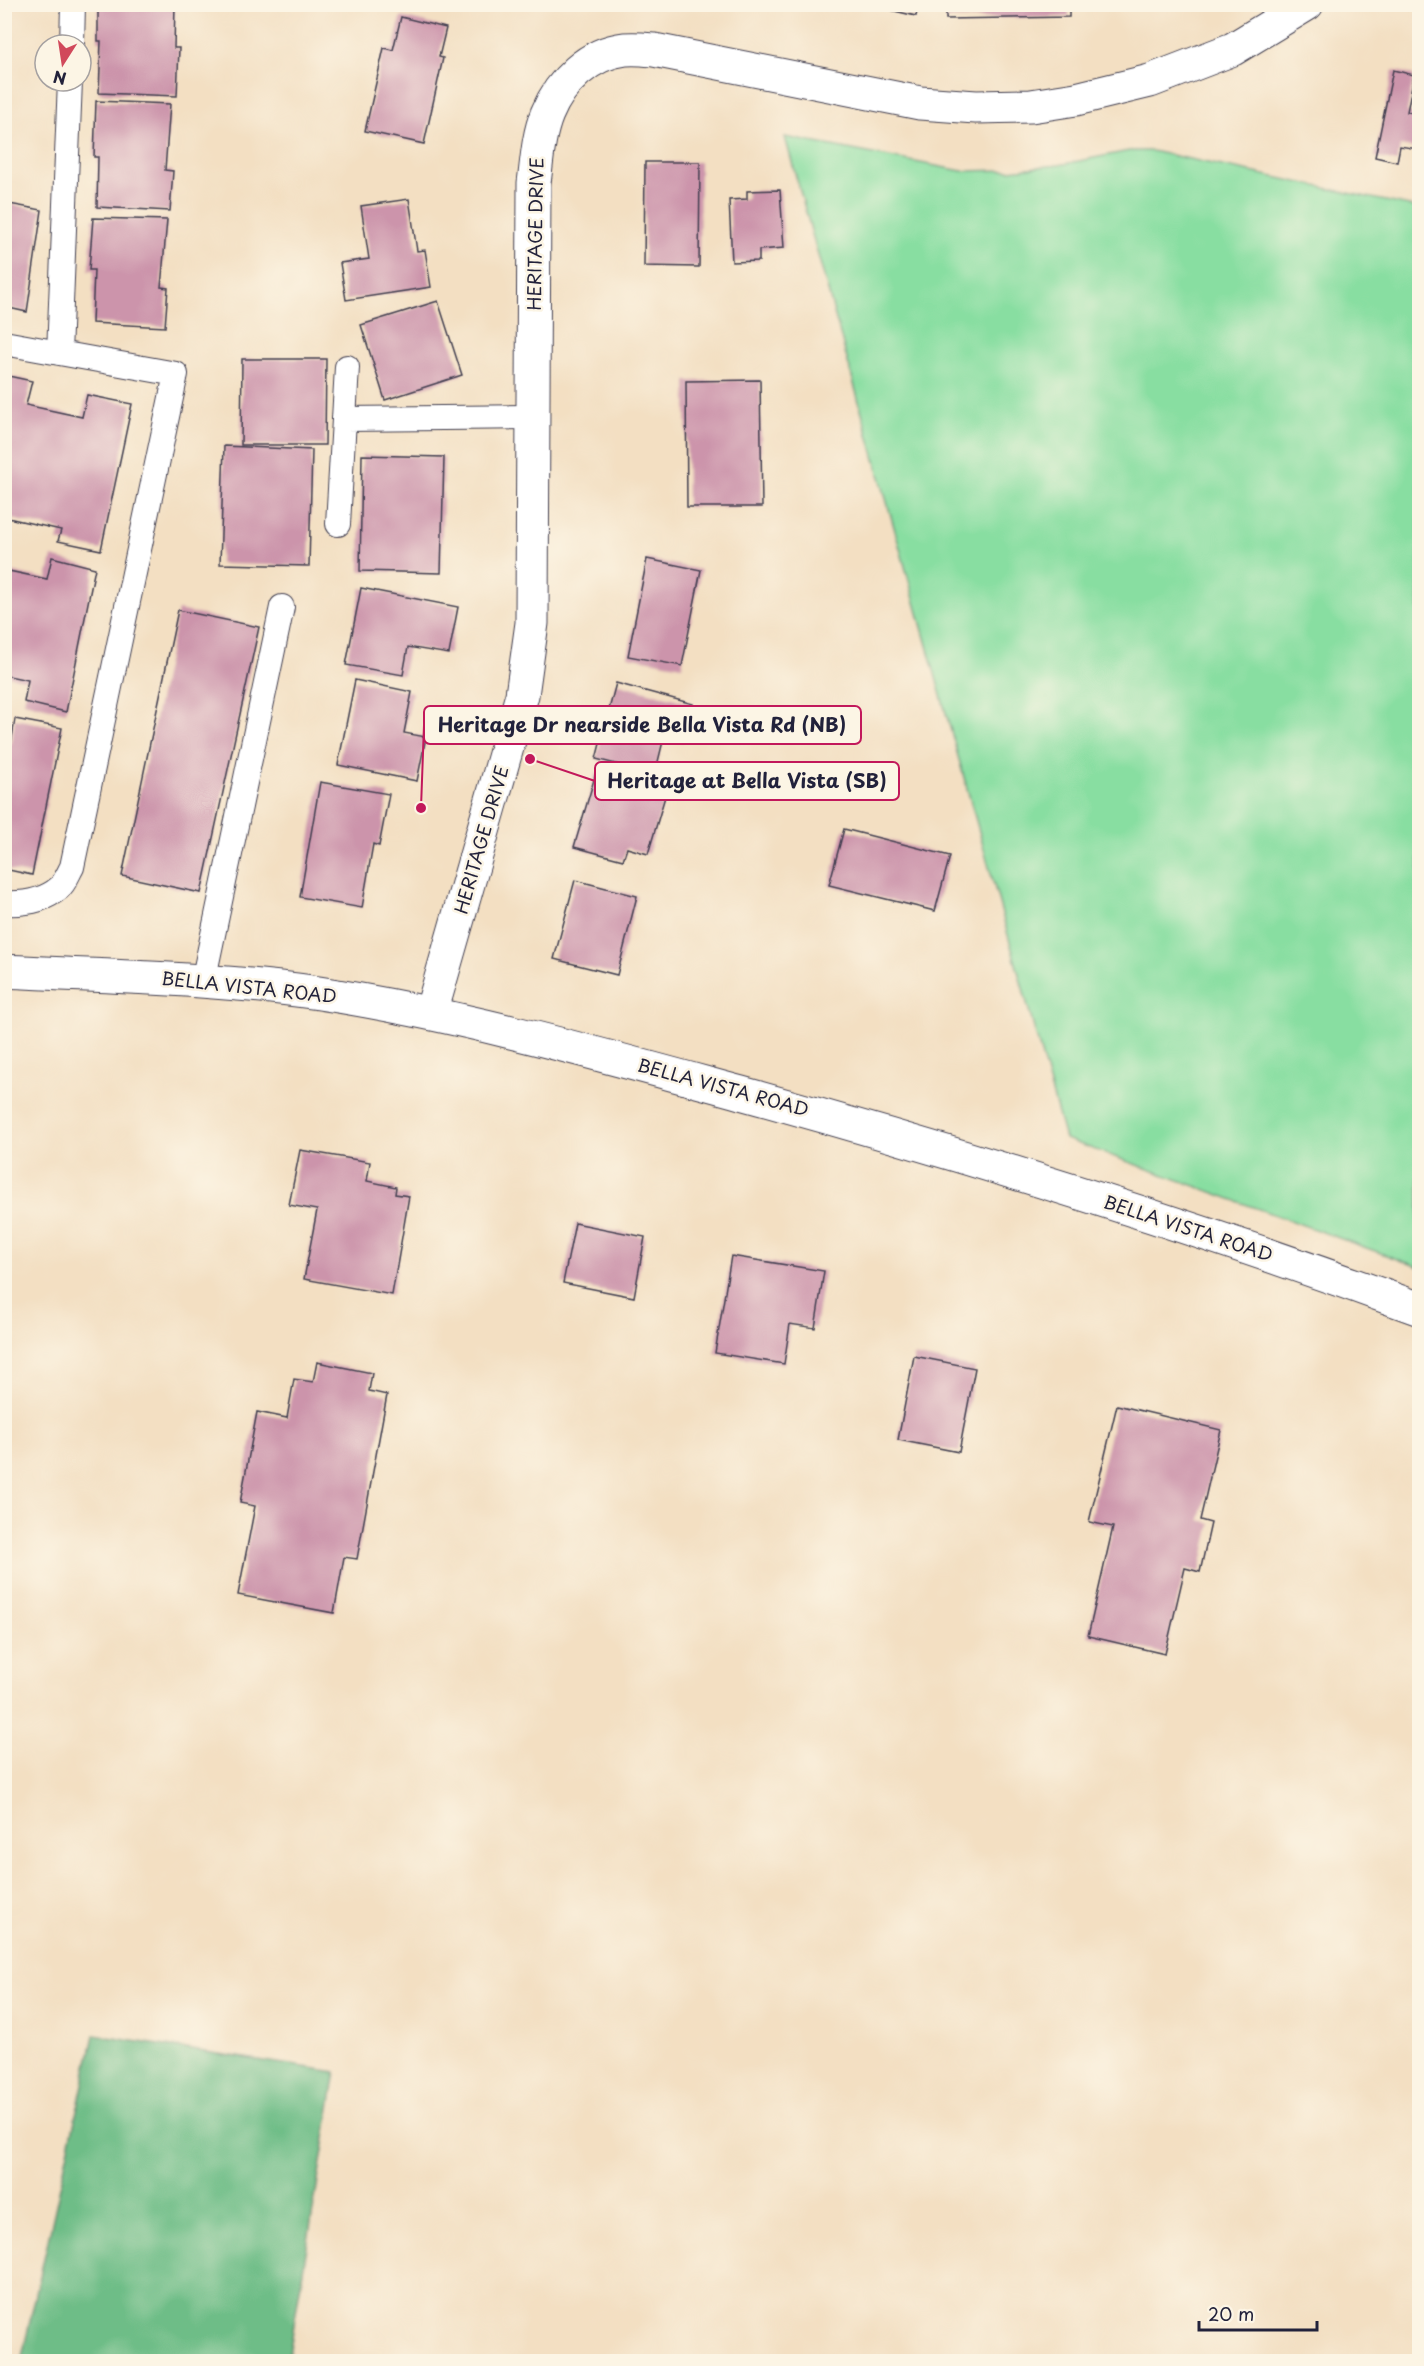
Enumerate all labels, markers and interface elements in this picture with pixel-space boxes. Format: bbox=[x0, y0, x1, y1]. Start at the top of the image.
north arrow bbox=[33, 33, 93, 93]
text: N bbox=[51, 66, 68, 92]
street label: HERITAGE DRIVE bbox=[520, 157, 549, 311]
callout: Heritage Dr nearside Bella Vista Rd (NB) bbox=[424, 706, 861, 744]
text: Heritage Dr nearside Bella Vista Rd (NB) bbox=[438, 709, 846, 739]
street label: HERITAGE DRIVE bbox=[446, 762, 515, 917]
callout: Heritage at Bella Vista (SB) bbox=[595, 762, 899, 800]
text: Heritage at Bella Vista (SB) bbox=[607, 765, 887, 795]
street label: BELLA VISTA ROAD bbox=[160, 964, 338, 1009]
street label: BELLA VISTA ROAD bbox=[635, 1051, 812, 1122]
street label: BELLA VISTA ROAD bbox=[1100, 1187, 1276, 1268]
scale bar bbox=[1199, 2294, 1318, 2332]
text: 20 m bbox=[1208, 2300, 1254, 2327]

